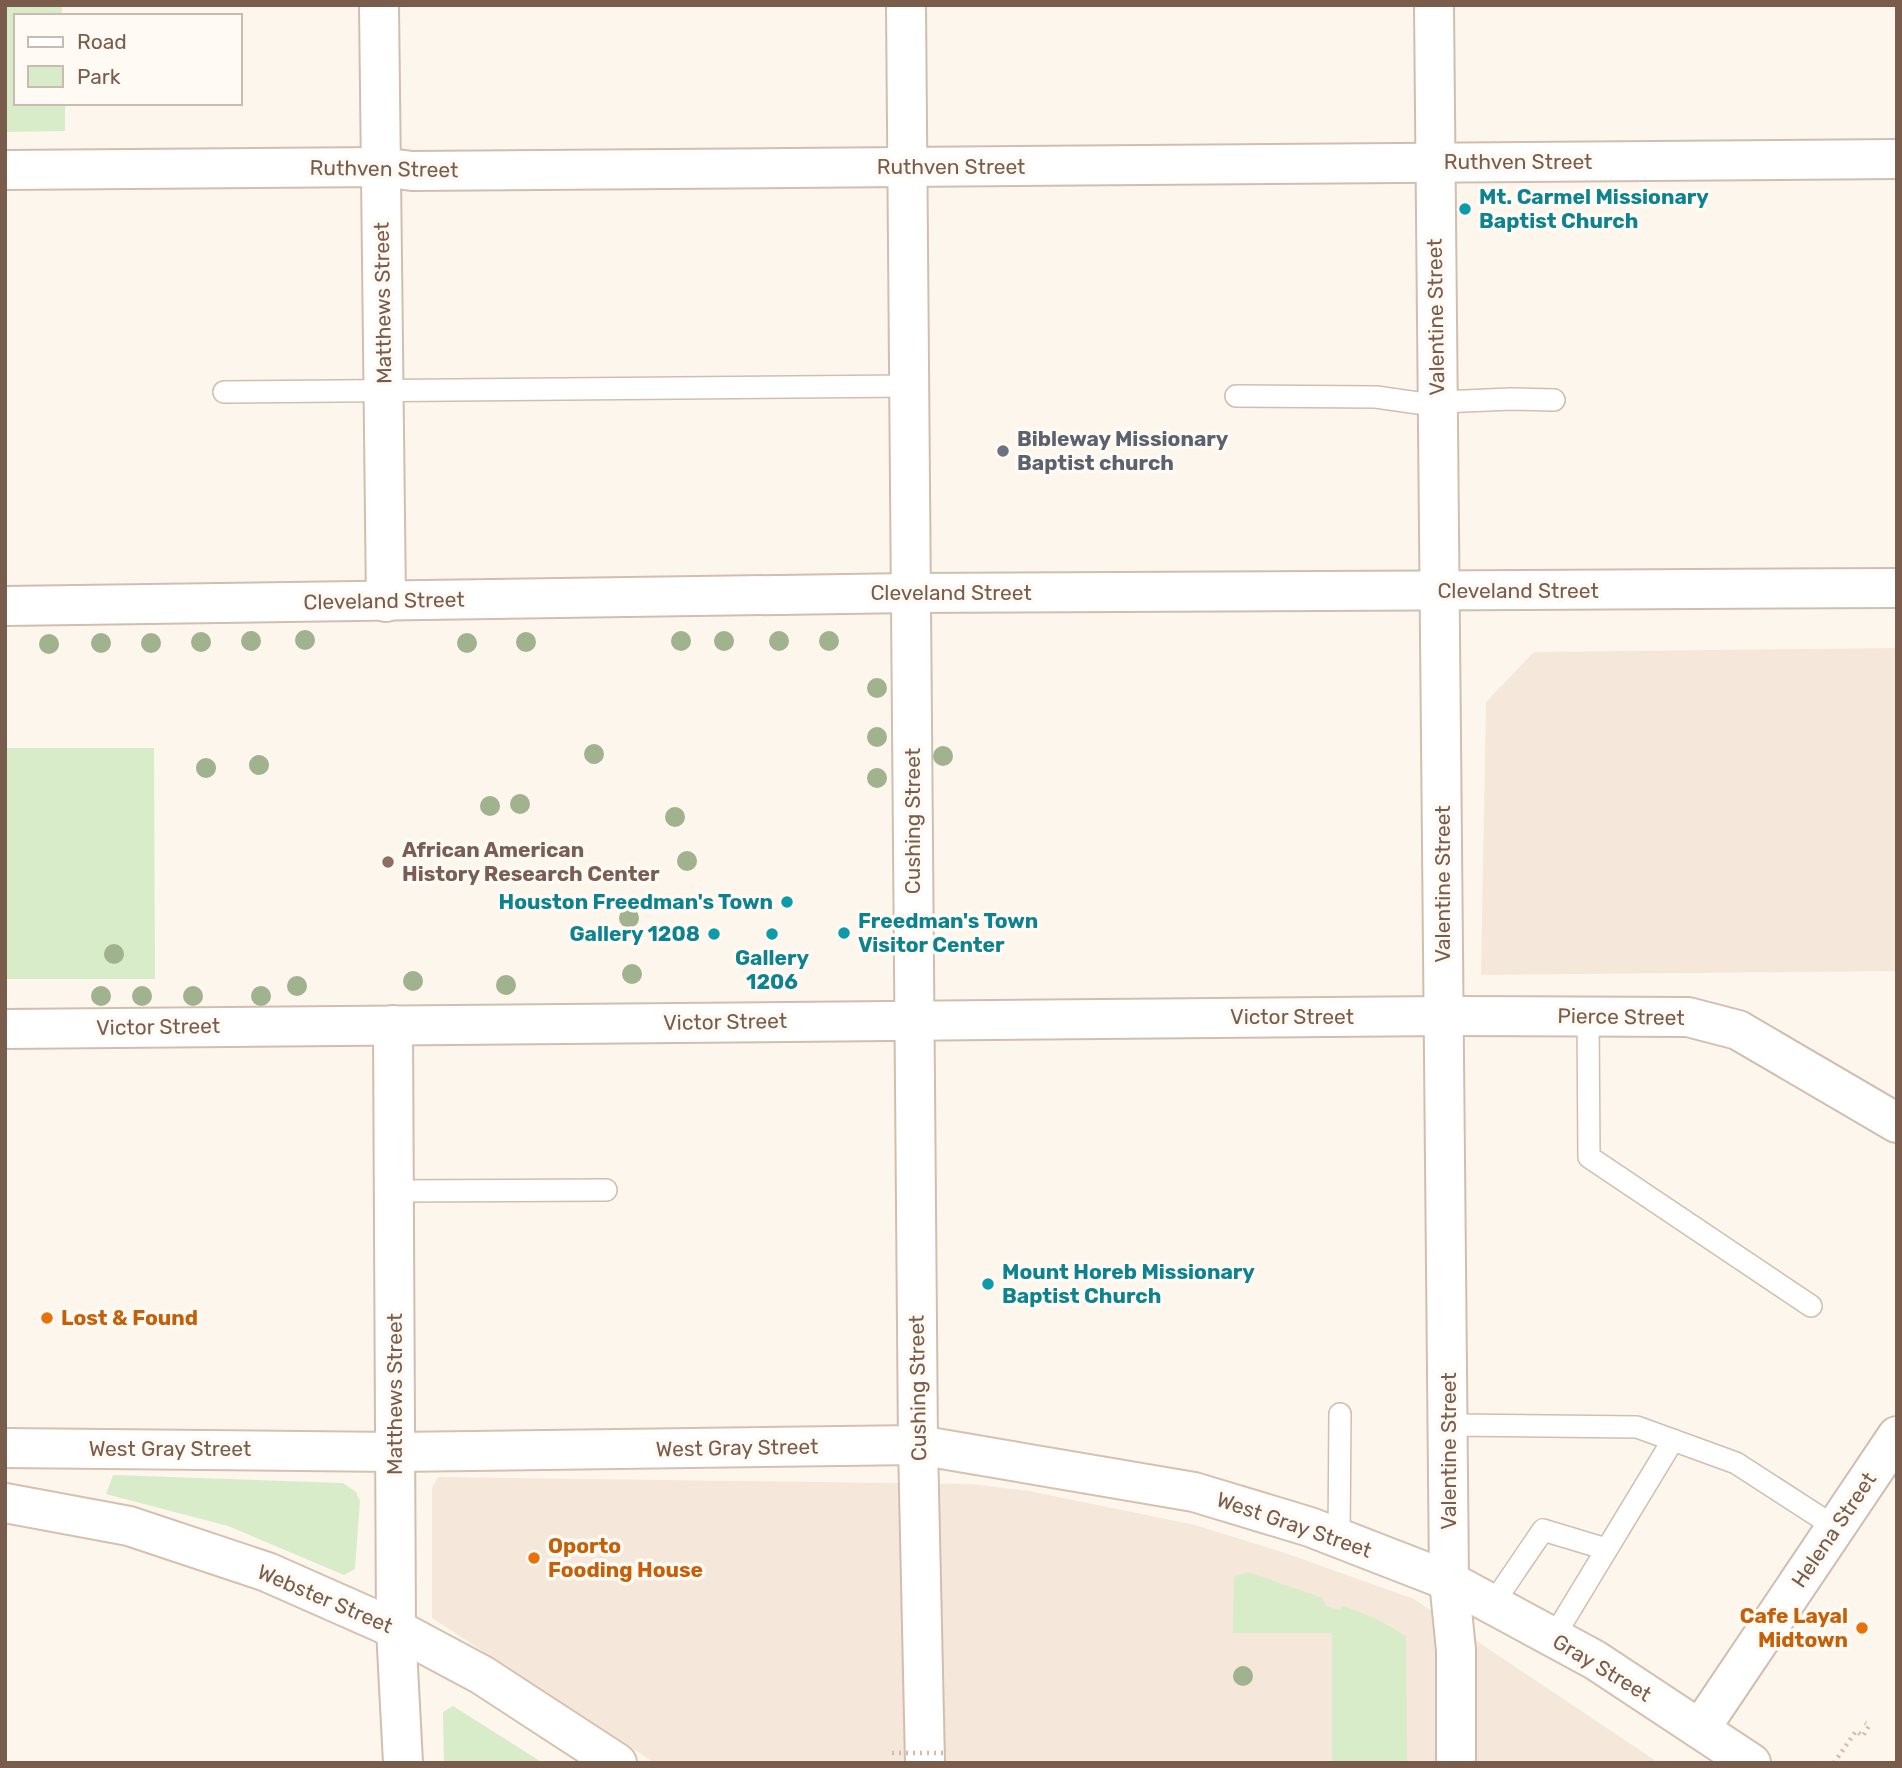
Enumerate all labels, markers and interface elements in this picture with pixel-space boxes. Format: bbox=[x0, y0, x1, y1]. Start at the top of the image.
legend bbox=[14, 14, 242, 105]
text: Road bbox=[77, 29, 127, 54]
text: Park bbox=[77, 64, 121, 89]
street label: Ruthven Street bbox=[1444, 149, 1592, 174]
street label: Ruthven Street bbox=[877, 154, 1025, 179]
street label: Ruthven Street bbox=[309, 155, 459, 182]
place label: Mt. Carmel Missionary Baptist Church bbox=[1479, 184, 1709, 233]
marker: Mt. Carmel Missionary Baptist Church bbox=[1457, 201, 1473, 217]
street label: Matthews Street bbox=[369, 222, 396, 384]
street label: Valentine Street bbox=[1422, 238, 1449, 396]
place label: Bibleway Missionary Baptist church bbox=[1017, 426, 1229, 475]
marker: Bibleway Missionary Baptist church bbox=[995, 443, 1011, 459]
street label: Cleveland Street bbox=[1437, 578, 1599, 603]
street label: Cleveland Street bbox=[870, 580, 1032, 605]
street label: Cleveland Street bbox=[303, 587, 465, 614]
street label: Cushing Street bbox=[900, 748, 925, 894]
street label: Valentine Street bbox=[1430, 805, 1455, 963]
place label: African American History Research Center bbox=[402, 837, 660, 886]
marker: African American History Research Center bbox=[380, 854, 396, 870]
place label: Houston Freedman's Town bbox=[499, 889, 773, 914]
marker: Houston Freedman's Town bbox=[779, 894, 795, 910]
place label: Freedman's Town Visitor Center bbox=[858, 908, 1038, 957]
place label: Gallery 1208 bbox=[569, 921, 700, 946]
marker: Freedman's Town Visitor Center bbox=[836, 925, 852, 941]
marker: Gallery 1208 bbox=[706, 926, 722, 942]
marker: Gallery 1206 bbox=[764, 926, 780, 942]
place label: Gallery 1206 bbox=[735, 945, 809, 994]
street label: Pierce Street bbox=[1557, 1003, 1685, 1030]
street label: Victor Street bbox=[1230, 1004, 1354, 1029]
street label: Victor Street bbox=[663, 1008, 787, 1035]
street label: Victor Street bbox=[96, 1013, 220, 1040]
place label: Mount Horeb Missionary Baptist Church bbox=[1002, 1259, 1255, 1308]
marker: Mount Horeb Missionary Baptist Church bbox=[980, 1276, 996, 1292]
place label: Lost & Found bbox=[61, 1305, 198, 1330]
marker: Lost & Found bbox=[39, 1310, 55, 1326]
street label: Matthews Street bbox=[382, 1313, 407, 1475]
street label: Cushing Street bbox=[904, 1315, 931, 1461]
street label: Valentine Street bbox=[1436, 1372, 1461, 1530]
street label: West Gray Street bbox=[656, 1434, 818, 1461]
street label: West Gray Street bbox=[89, 1436, 251, 1461]
street label: Helena Street bbox=[1786, 1467, 1881, 1592]
street label: West Gray Street bbox=[1213, 1486, 1375, 1563]
place label: Oporto Fooding House bbox=[548, 1533, 703, 1582]
marker: Oporto Fooding House bbox=[526, 1550, 542, 1566]
street label: Webster Street bbox=[254, 1559, 397, 1638]
place label: Cafe Layal Midtown bbox=[1740, 1603, 1848, 1652]
marker: Cafe Layal Midtown bbox=[1854, 1620, 1870, 1636]
street label: Gray Street bbox=[1549, 1628, 1656, 1707]

